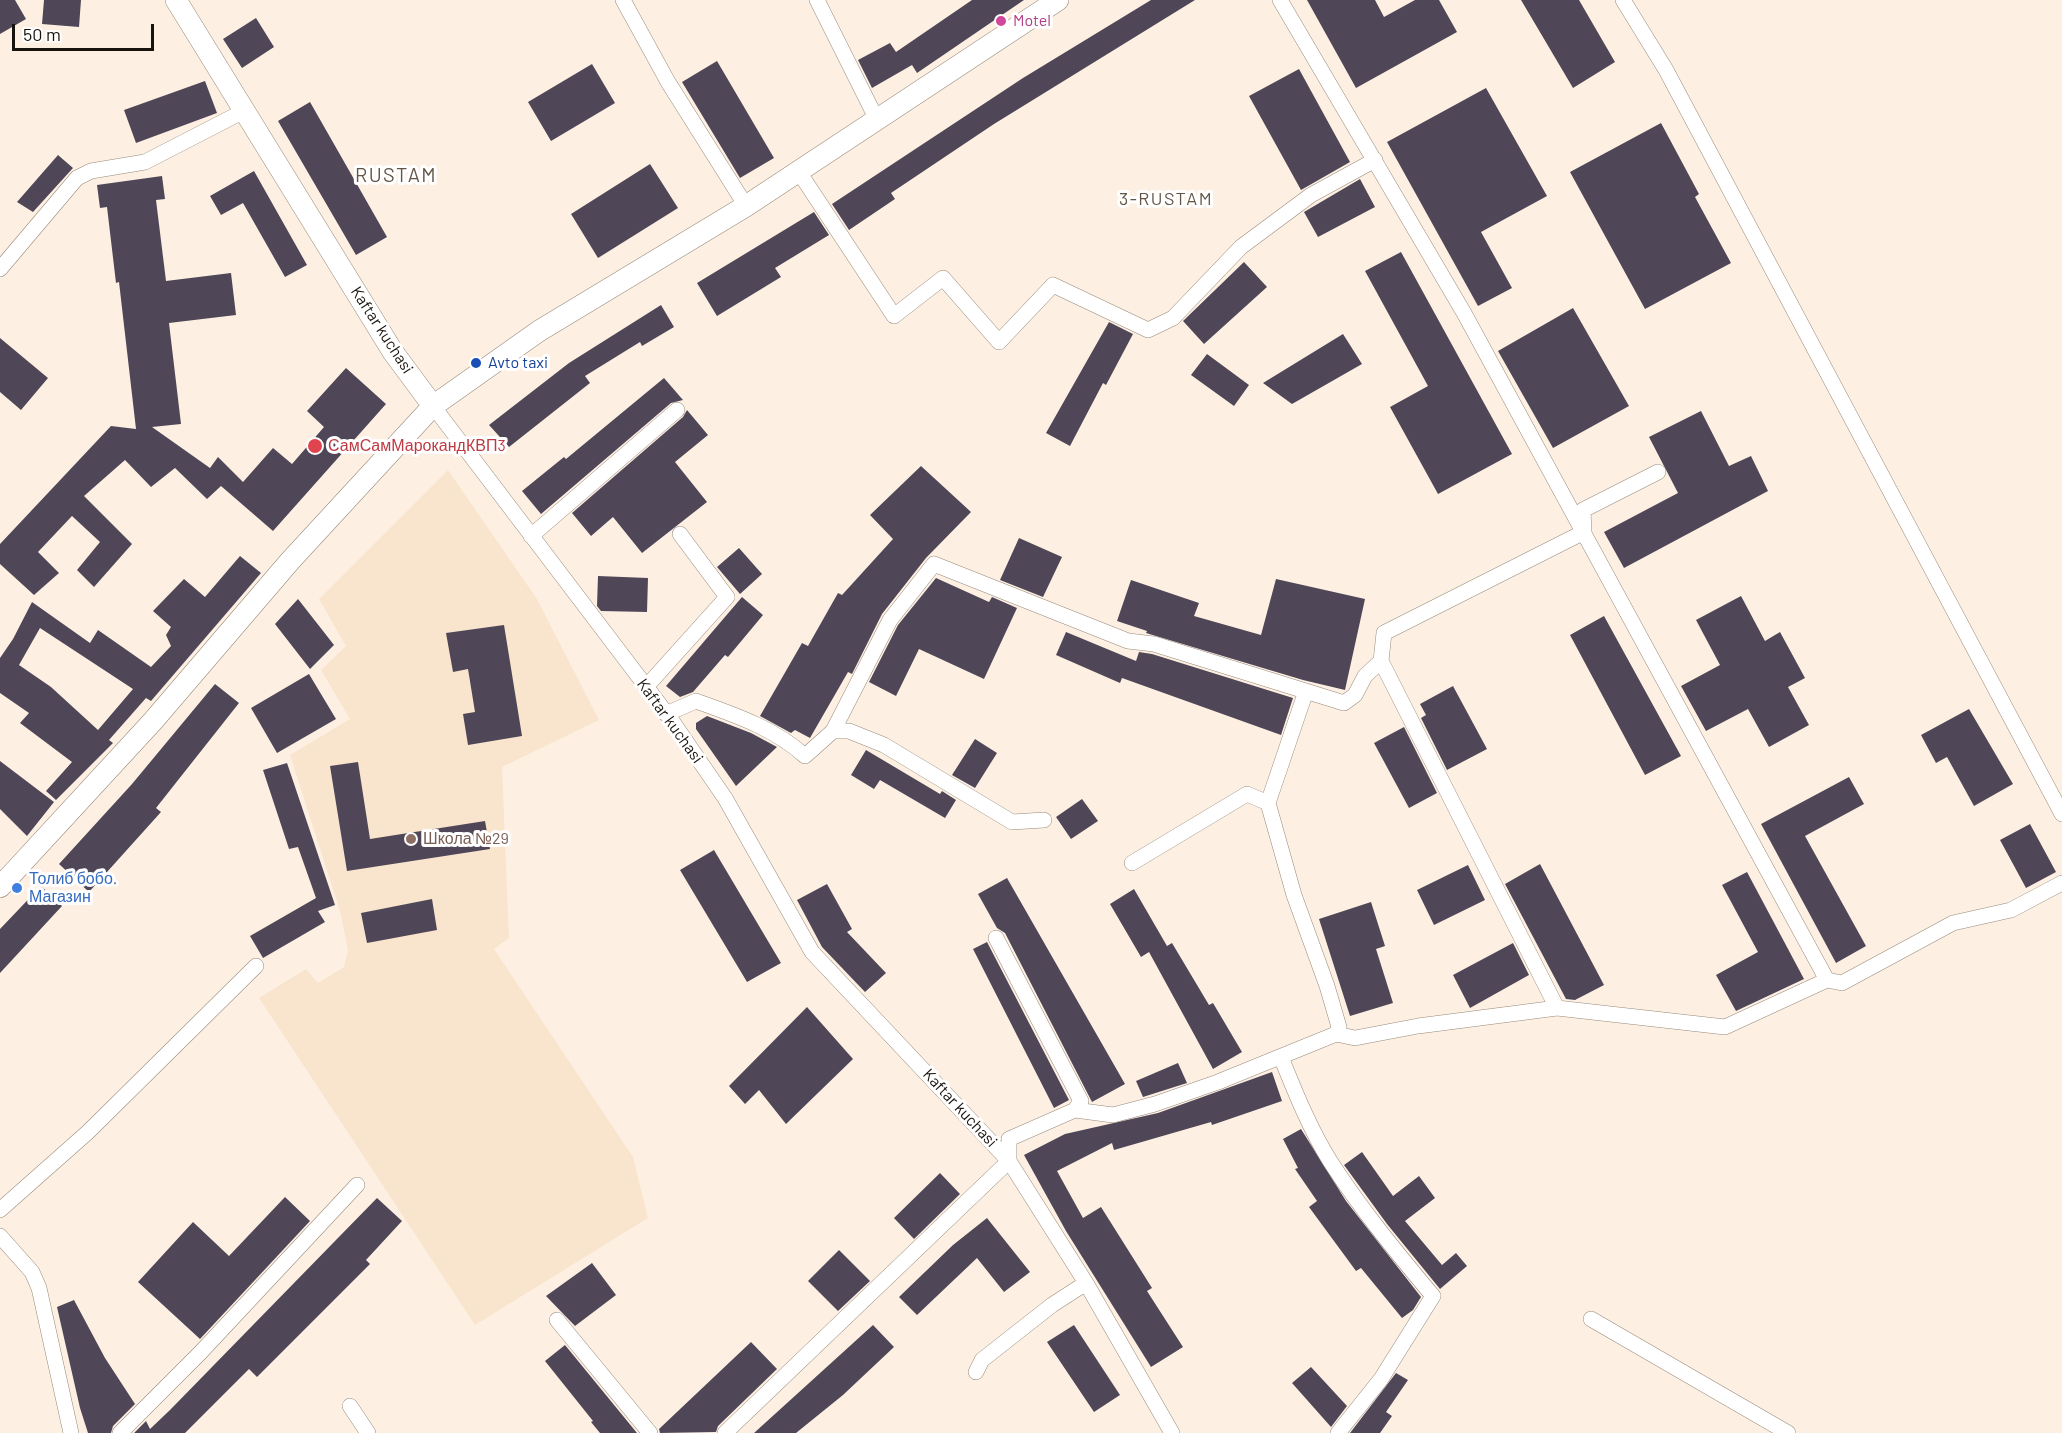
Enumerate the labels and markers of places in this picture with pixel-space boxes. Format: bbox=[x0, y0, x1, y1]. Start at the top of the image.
place label: Motel bbox=[1013, 11, 1051, 31]
marker: Motel bbox=[994, 14, 1008, 28]
place label: Avto taxi bbox=[488, 353, 548, 373]
marker: Avto taxi bbox=[469, 356, 483, 370]
place label: СамСамМарокандКВП3 bbox=[328, 436, 506, 456]
marker: СамСамМарокандКВП3 bbox=[306, 437, 324, 455]
place label: Школа №29 bbox=[423, 829, 509, 849]
marker: Школа №29 bbox=[404, 832, 418, 846]
place label: Толиб бобо. Магазин bbox=[29, 869, 117, 907]
marker: Толиб бобо. Магазин bbox=[10, 881, 24, 895]

